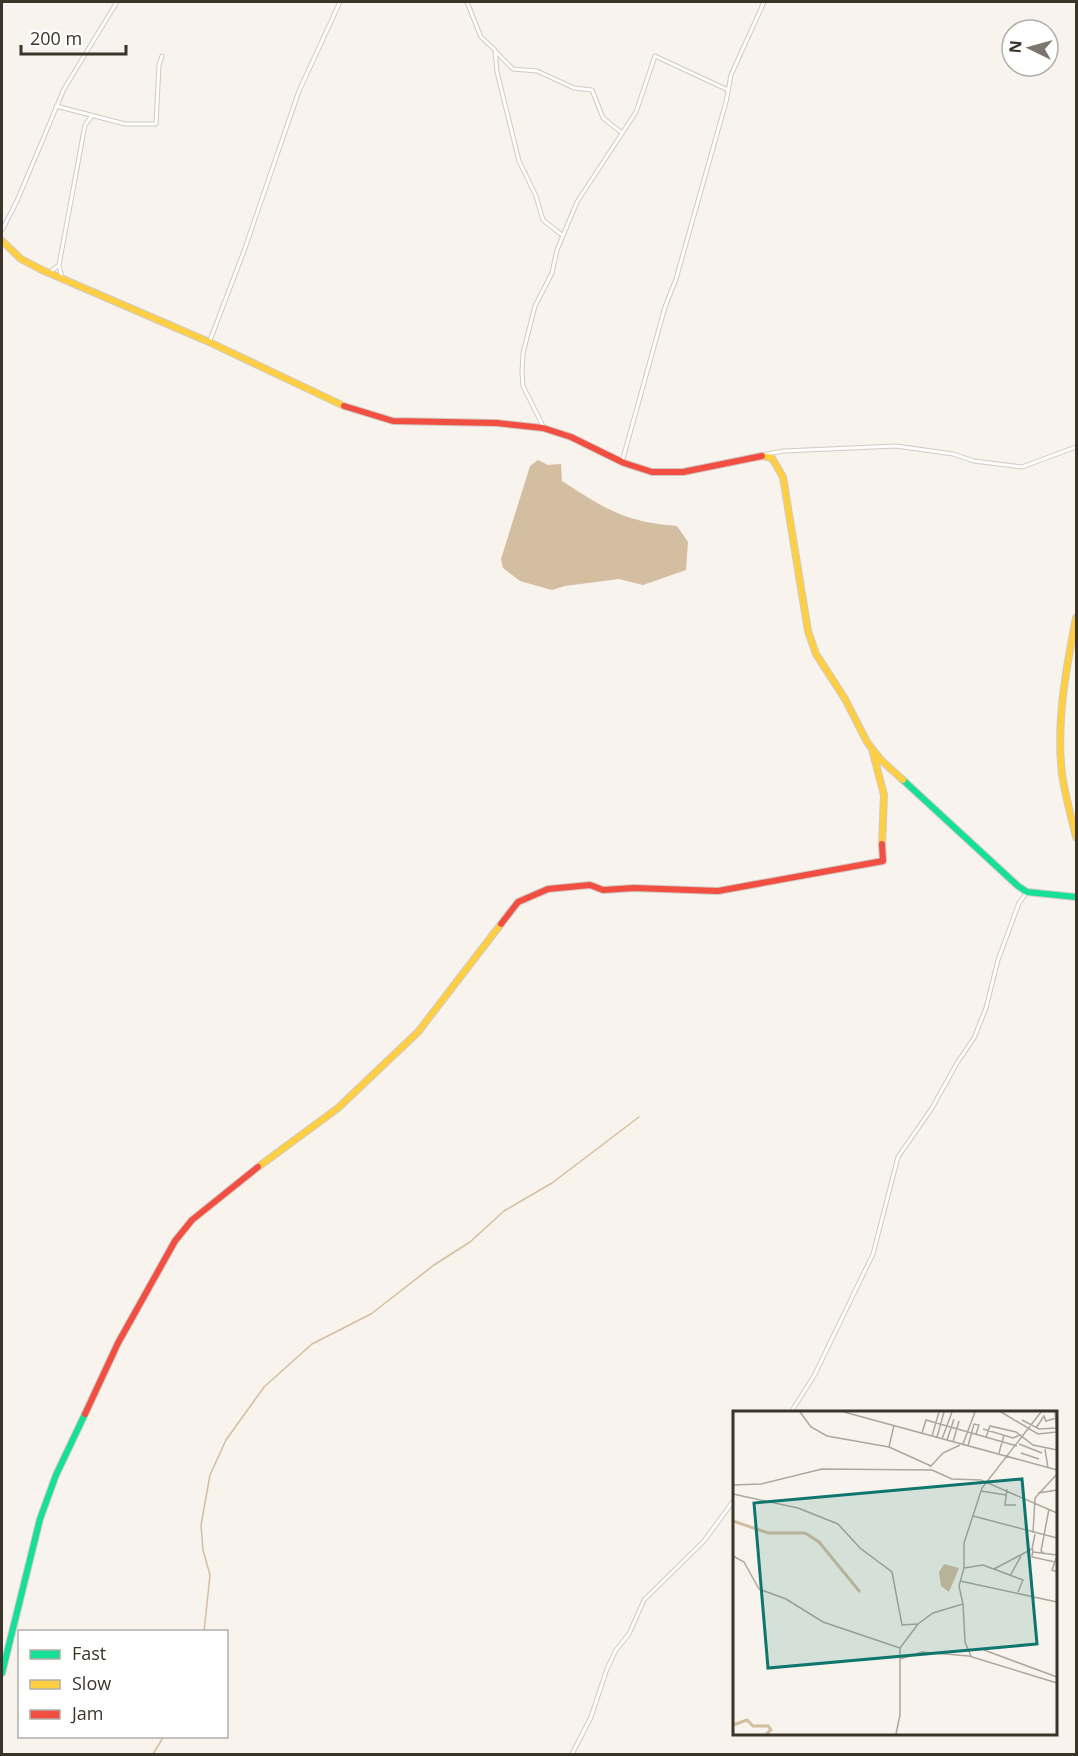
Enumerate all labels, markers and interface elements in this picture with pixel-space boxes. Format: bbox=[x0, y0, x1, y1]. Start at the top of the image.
scale bar bbox=[21, 18, 126, 56]
north arrow bbox=[1000, 18, 1060, 78]
text: 200 m bbox=[30, 26, 82, 50]
text: N bbox=[1004, 39, 1027, 54]
inset map bbox=[733, 1411, 1057, 1735]
legend bbox=[18, 1630, 228, 1738]
text: Fast bbox=[72, 1641, 106, 1665]
text: Slow bbox=[72, 1671, 111, 1695]
text: Jam bbox=[70, 1701, 104, 1725]

